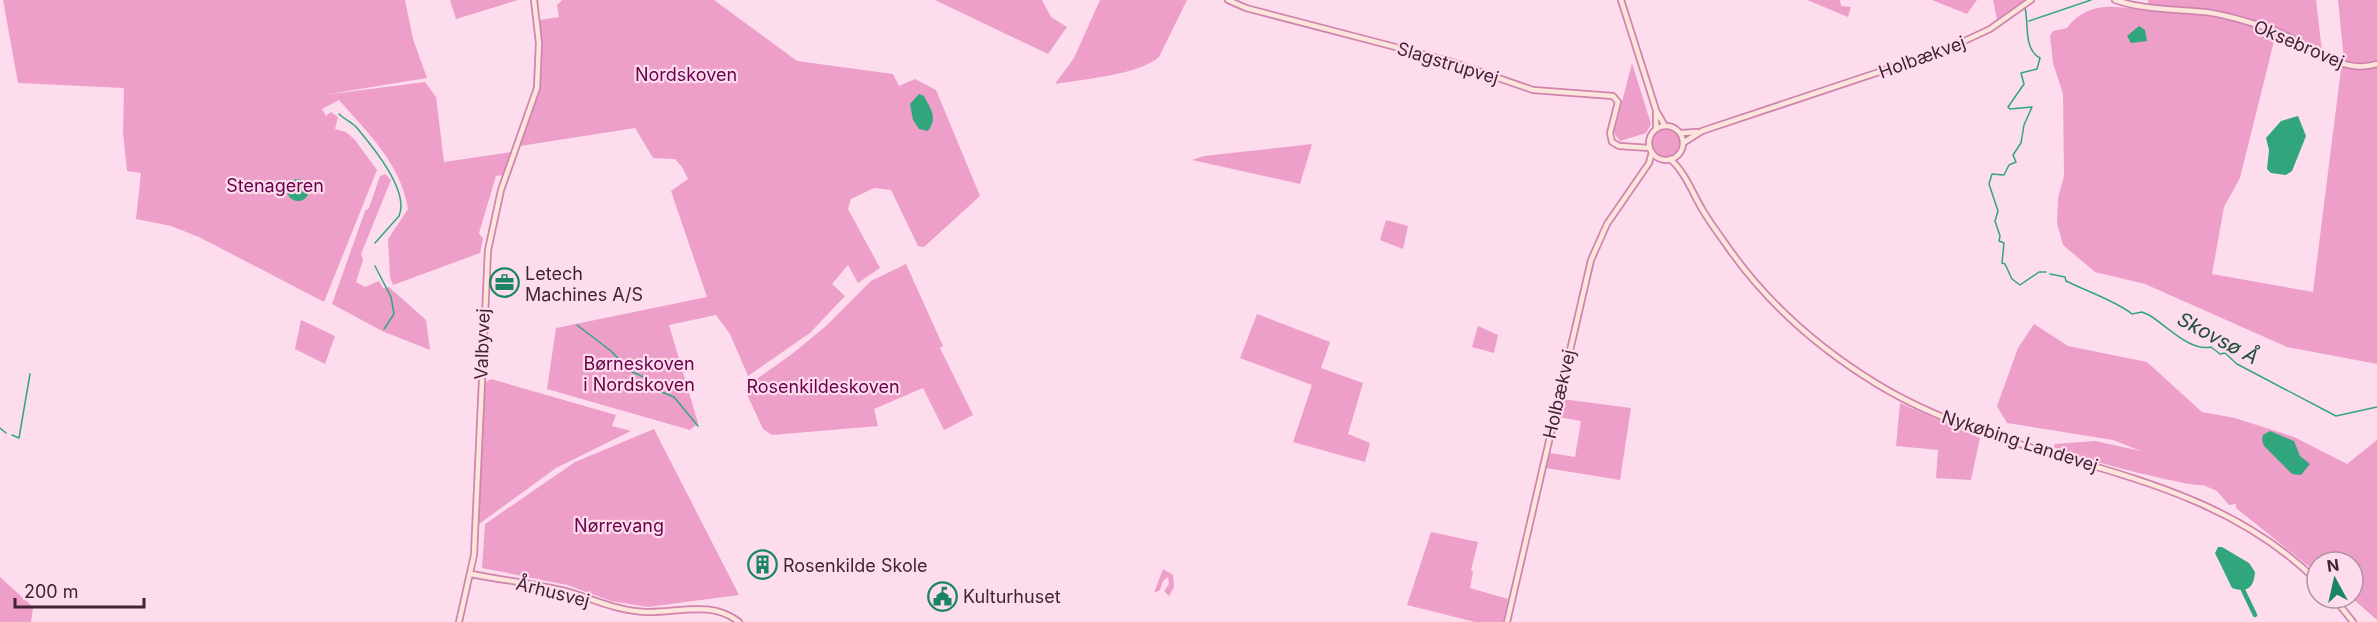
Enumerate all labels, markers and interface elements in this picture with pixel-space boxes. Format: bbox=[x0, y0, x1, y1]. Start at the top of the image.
street label: Oksebrovej bbox=[2251, 16, 2347, 72]
street label: Holbækvej bbox=[1876, 32, 1968, 82]
street label: Slagstrupvej bbox=[1395, 38, 1501, 88]
park label: Nordskoven bbox=[635, 64, 737, 85]
park label: Stenageren bbox=[226, 175, 324, 196]
place label: Letech Machines A/S bbox=[525, 263, 643, 305]
office icon: Letech Machines A/S bbox=[488, 267, 520, 299]
water label: Skovsø Å bbox=[2173, 305, 2264, 369]
street label: Valbyvej bbox=[470, 308, 494, 380]
street label: Holbækvej bbox=[1539, 347, 1579, 441]
park label: Børneskoven i Nordskoven bbox=[583, 353, 695, 395]
park label: Rosenkildeskoven bbox=[746, 376, 900, 397]
street label: Nykøbing Landevej bbox=[1939, 406, 2101, 476]
park label: Nørrevang bbox=[574, 515, 664, 536]
building icon: Rosenkilde Skole bbox=[746, 549, 778, 581]
north arrow bbox=[2305, 550, 2365, 610]
text: N bbox=[2325, 554, 2340, 576]
place label: Rosenkilde Skole bbox=[783, 555, 928, 576]
scale bar bbox=[15, 571, 144, 609]
street label: Århusvej bbox=[514, 571, 592, 611]
public building icon: Kulturhuset bbox=[926, 580, 958, 612]
text: 200 m bbox=[24, 581, 79, 602]
place label: Kulturhuset bbox=[963, 586, 1061, 607]

